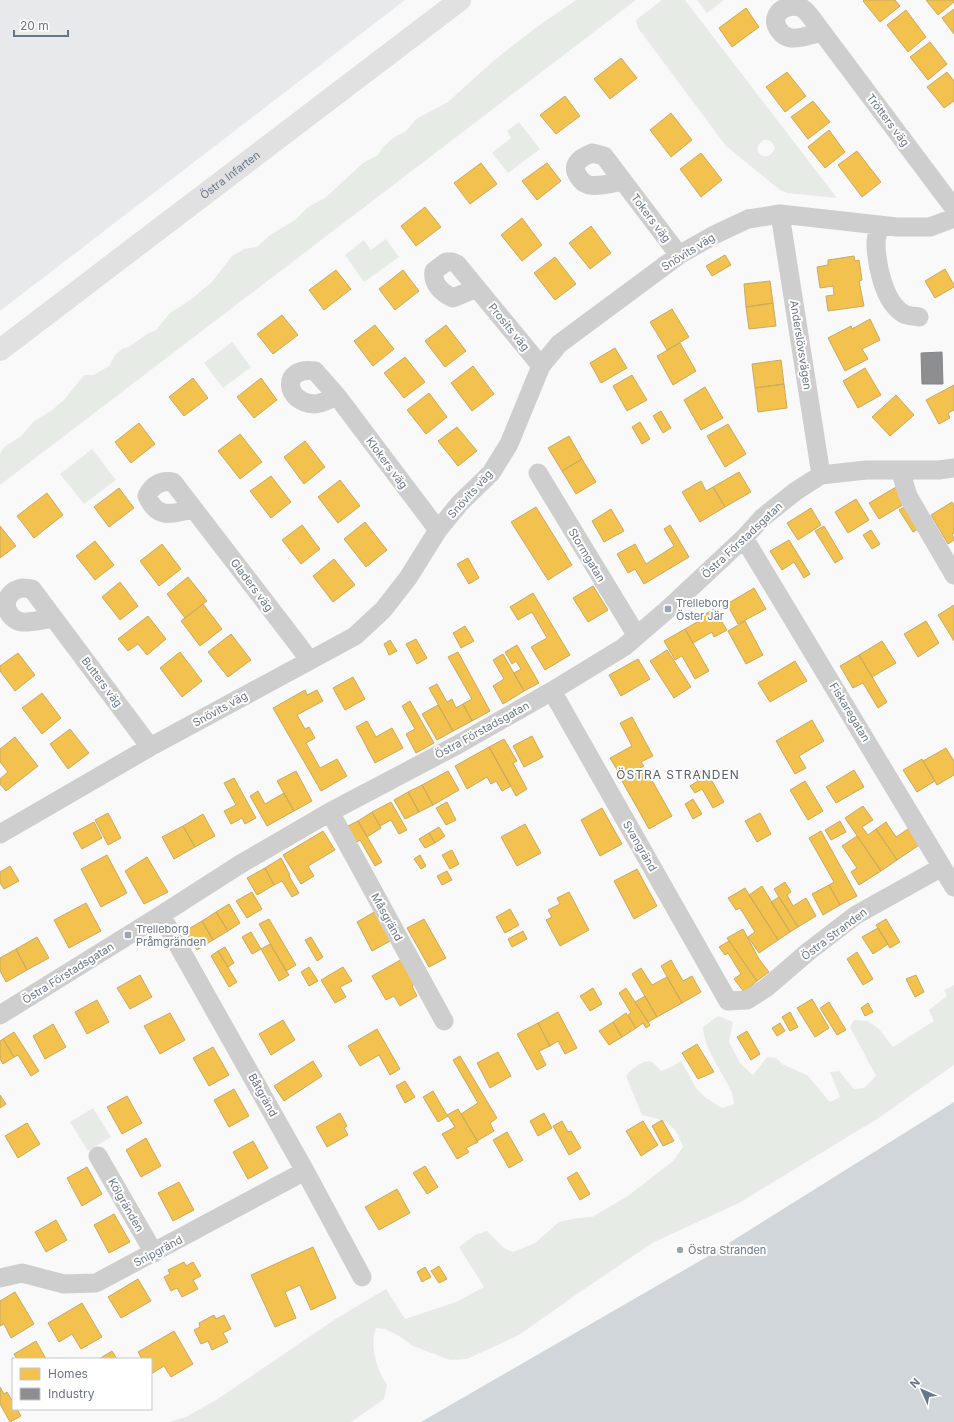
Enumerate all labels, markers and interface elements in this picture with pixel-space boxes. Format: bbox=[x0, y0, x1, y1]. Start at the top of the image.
scale bar bbox=[14, 12, 68, 38]
text: 20 m bbox=[20, 18, 49, 33]
street label: Trötters väg bbox=[864, 91, 912, 149]
street label: Östra Infarten bbox=[197, 148, 263, 202]
street label: Tokers väg bbox=[628, 191, 674, 245]
street label: Snövits väg bbox=[659, 230, 717, 274]
street label: Anderslövsvägen bbox=[787, 299, 815, 391]
street label: Prosits väg bbox=[485, 300, 533, 354]
street label: Klokers väg bbox=[363, 434, 411, 492]
street label: Snövits väg bbox=[445, 467, 495, 521]
street label: Östra Förstadsgatan bbox=[699, 499, 785, 581]
street label: Stormgatan bbox=[565, 526, 609, 584]
street label: Gladers väg bbox=[228, 556, 276, 614]
place label: Trelleborg Öster Jär bbox=[676, 596, 729, 623]
marker: Trelleborg Öster Jär bbox=[663, 604, 673, 614]
street label: Butters väg bbox=[79, 654, 125, 710]
street label: Fiskaregatan bbox=[827, 680, 873, 744]
street label: Snövits väg bbox=[190, 688, 250, 730]
street label: Östra Förstadsgatan bbox=[432, 698, 532, 762]
district label: ÖSTRA STRANDEN bbox=[616, 767, 740, 782]
street label: Svangränd bbox=[620, 818, 660, 874]
street label: Måsgränd bbox=[368, 891, 406, 943]
street label: Östra Stranden bbox=[798, 905, 870, 963]
place label: Trelleborg Pråmgränden bbox=[136, 922, 206, 949]
marker: Trelleborg Pråmgränden bbox=[123, 930, 133, 940]
street label: Östra Förstadsgatan bbox=[20, 939, 116, 1007]
street label: Båtgränd bbox=[245, 1071, 281, 1119]
street label: Kölgränden bbox=[105, 1176, 147, 1234]
street label: Snipgränd bbox=[131, 1232, 185, 1270]
place label: Östra Stranden bbox=[688, 1243, 766, 1257]
marker: Östra Stranden bbox=[675, 1245, 685, 1255]
legend bbox=[12, 1358, 152, 1410]
text: Homes bbox=[48, 1366, 88, 1381]
north arrow bbox=[902, 1370, 942, 1410]
text: N bbox=[907, 1375, 923, 1391]
text: Industry bbox=[48, 1386, 95, 1401]

